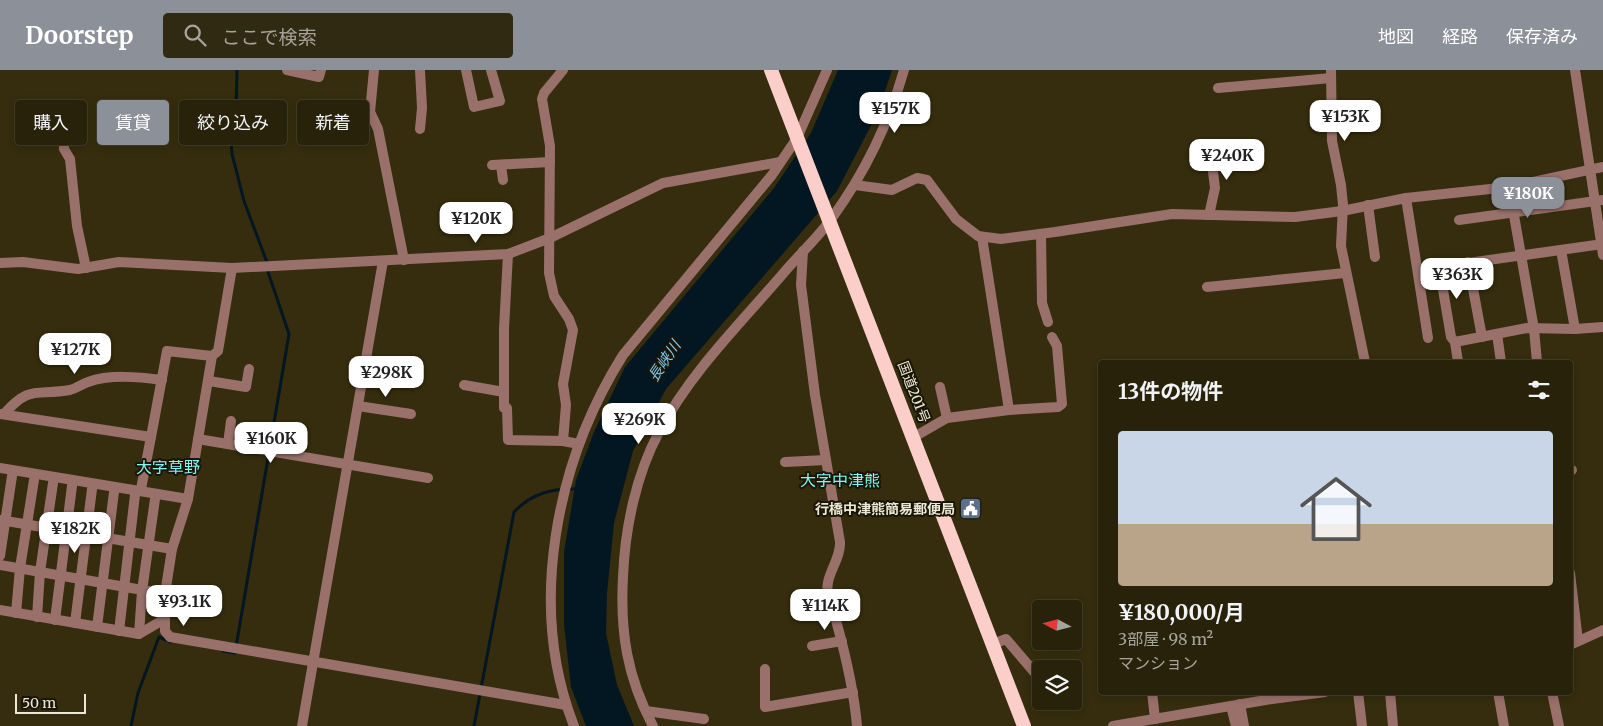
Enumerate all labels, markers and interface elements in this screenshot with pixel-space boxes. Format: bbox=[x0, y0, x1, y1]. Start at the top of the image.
search box bbox=[163, 13, 513, 58]
text: Doorstep bbox=[25, 20, 133, 51]
icon: search bbox=[181, 21, 209, 49]
text: ここで検索 bbox=[221, 25, 317, 49]
text: 地図 bbox=[1378, 25, 1414, 48]
text: 経路 bbox=[1442, 25, 1478, 48]
text: 保存済み bbox=[1506, 25, 1578, 48]
pin: ¥157K bbox=[860, 92, 930, 134]
text: ¥157K bbox=[870, 98, 920, 118]
chip: 購入 bbox=[15, 100, 87, 145]
chip: 賃貸 bbox=[97, 100, 169, 145]
chip: 絞り込み bbox=[179, 100, 287, 145]
chip: 新着 bbox=[297, 100, 369, 145]
pin: ¥153K bbox=[1310, 100, 1380, 142]
text: ¥153K bbox=[1321, 106, 1369, 126]
pin: ¥240K bbox=[1192, 138, 1262, 181]
text: ¥240K bbox=[1200, 145, 1254, 165]
pin: ¥180K bbox=[1493, 176, 1563, 219]
text: ¥180K bbox=[1502, 183, 1554, 203]
pin: ¥120K bbox=[441, 202, 511, 244]
text: ¥120K bbox=[451, 208, 501, 228]
pin: ¥363K bbox=[1422, 258, 1492, 300]
text: ¥363K bbox=[1431, 264, 1483, 284]
pin: ¥127K bbox=[40, 332, 110, 375]
water label: 長峡川 bbox=[644, 335, 686, 385]
text: ¥127K bbox=[50, 339, 100, 359]
pin: ¥298K bbox=[351, 356, 421, 398]
street label: 国道201号 bbox=[894, 358, 934, 426]
text: ¥298K bbox=[360, 362, 412, 382]
icon: filters bbox=[1525, 376, 1553, 404]
text: 13件の物件 bbox=[1118, 378, 1223, 405]
pin: ¥269K bbox=[604, 402, 674, 445]
text: ¥269K bbox=[613, 409, 665, 429]
pin: ¥160K bbox=[236, 422, 306, 464]
text: ¥160K bbox=[246, 428, 296, 448]
district label: 大字草野 bbox=[136, 457, 200, 477]
icon: home bbox=[1291, 464, 1381, 554]
district label: 大字中津熊 bbox=[800, 470, 880, 490]
public building icon: 行橋中津熊簡易郵便局 bbox=[959, 497, 983, 521]
place label: 行橋中津熊簡易郵便局 bbox=[815, 500, 955, 518]
pin: ¥182K bbox=[40, 512, 110, 554]
text: ¥182K bbox=[50, 518, 100, 538]
pin: ¥93.1K bbox=[143, 584, 225, 627]
pin: ¥114K bbox=[790, 588, 860, 631]
text: ¥93.1K bbox=[157, 591, 211, 611]
text: ¥114K bbox=[801, 595, 849, 615]
text: ¥180,000/月 bbox=[1118, 599, 1245, 626]
north arrow bbox=[1032, 600, 1082, 650]
map controls bbox=[1032, 600, 1082, 710]
text: 3部屋 · 98 m² bbox=[1118, 629, 1213, 649]
text: マンション bbox=[1118, 653, 1198, 673]
button: layers bbox=[1032, 660, 1082, 710]
scale bar bbox=[15, 691, 86, 714]
text: 50 m bbox=[22, 694, 56, 712]

